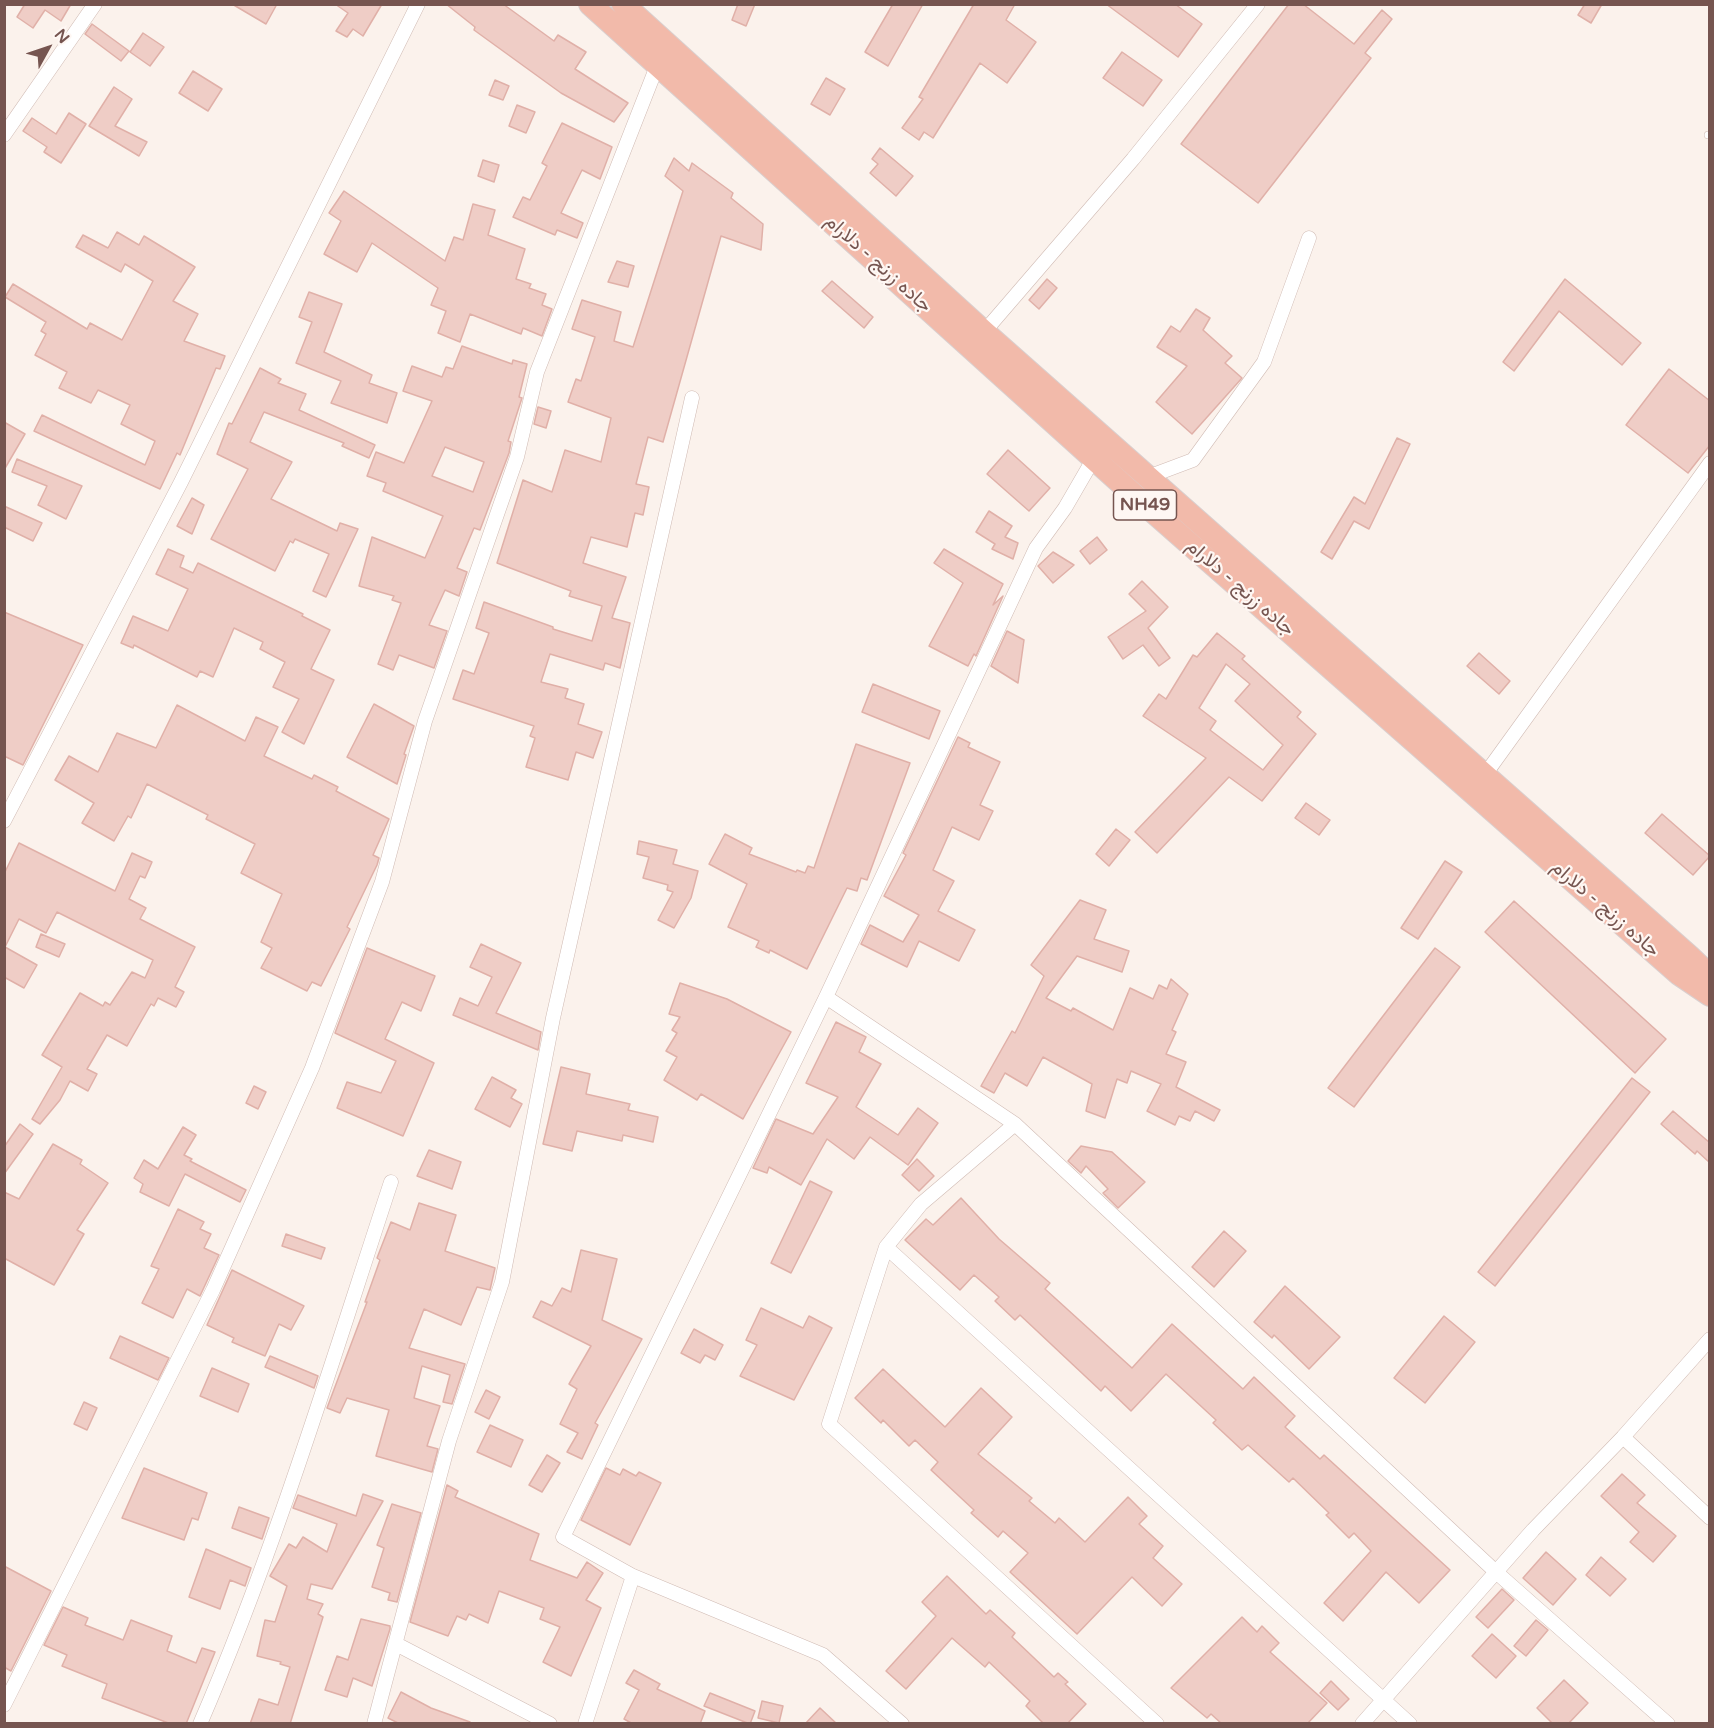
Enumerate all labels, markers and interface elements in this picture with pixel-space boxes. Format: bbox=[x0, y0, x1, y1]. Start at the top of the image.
north arrow bbox=[18, 18, 78, 78]
text: N bbox=[50, 25, 74, 48]
street label: جاده زرنج - دلارام bbox=[820, 210, 936, 318]
road number: NH49 bbox=[1114, 490, 1176, 520]
street label: جاده زرنج - دلارام bbox=[1181, 534, 1299, 642]
street label: جاده زرنج - دلارام bbox=[1546, 855, 1664, 963]

